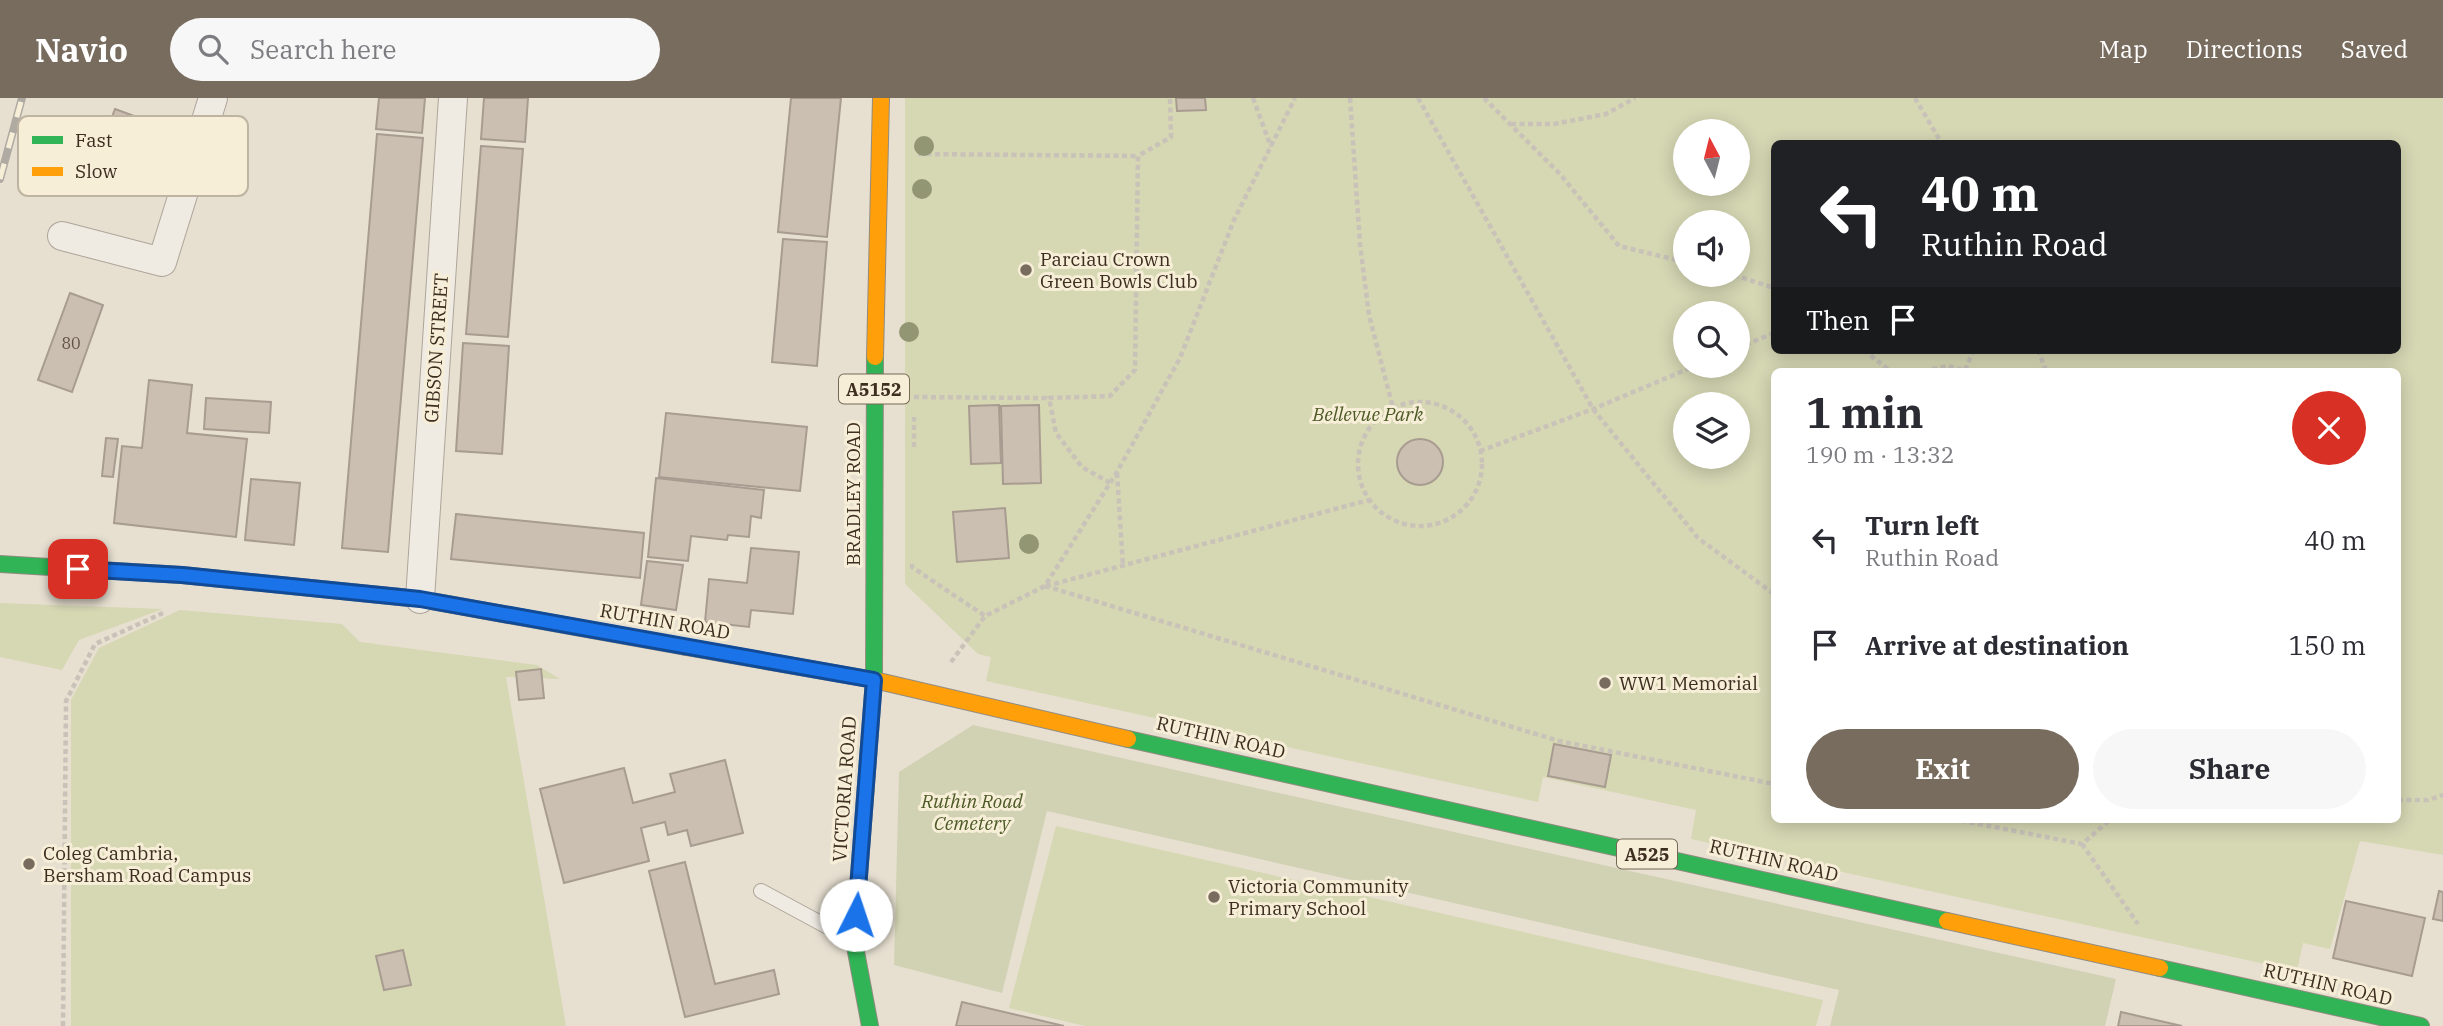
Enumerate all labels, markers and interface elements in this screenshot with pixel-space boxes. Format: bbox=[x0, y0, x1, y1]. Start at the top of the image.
search box bbox=[170, 18, 660, 81]
text: Navio bbox=[35, 28, 128, 71]
icon: search bbox=[194, 30, 232, 68]
text: Search here bbox=[250, 32, 396, 66]
text: Map bbox=[2099, 33, 2148, 65]
text: Directions bbox=[2186, 33, 2303, 65]
text: Saved bbox=[2341, 33, 2408, 65]
legend bbox=[18, 116, 248, 196]
north arrow bbox=[1673, 119, 1750, 196]
map controls bbox=[1673, 119, 1750, 469]
text: Fast bbox=[75, 128, 113, 152]
text: Slow bbox=[75, 159, 117, 183]
text: 40 m bbox=[1921, 161, 2039, 224]
icon: left bbox=[1806, 168, 1897, 259]
button: sound bbox=[1673, 210, 1750, 287]
text: Ruthin Road bbox=[1921, 223, 2108, 265]
place label: Parciau Crown Green Bowls Club bbox=[1040, 247, 1198, 293]
marker: Parciau Crown Green Bowls Club bbox=[1018, 262, 1034, 278]
street label: GIBSON STREET bbox=[419, 272, 453, 424]
button: search bbox=[1673, 301, 1750, 378]
icon: arrive bbox=[1884, 301, 1922, 339]
text: Then bbox=[1806, 303, 1870, 337]
house number: 80 bbox=[61, 333, 81, 353]
road number: A5152 bbox=[839, 374, 909, 404]
text: 1 min bbox=[1806, 385, 1924, 440]
button: close bbox=[2292, 391, 2366, 465]
button: layers bbox=[1673, 392, 1750, 469]
park label: Bellevue Park bbox=[1312, 402, 1424, 426]
street label: BRADLEY ROAD bbox=[841, 422, 865, 566]
text: 190 m · 13:32 bbox=[1806, 439, 1955, 469]
text: Turn left bbox=[1865, 508, 1979, 542]
icon: left bbox=[1806, 521, 1844, 559]
text: 40 m bbox=[2304, 523, 2366, 557]
pin bbox=[48, 539, 108, 599]
text: Ruthin Road bbox=[1865, 542, 1999, 572]
icon: arrive bbox=[59, 550, 97, 588]
street label: RUTHIN ROAD bbox=[598, 598, 732, 644]
icon: arrive bbox=[1806, 626, 1844, 664]
text: Arrive at destination bbox=[1865, 628, 2129, 662]
text: 150 m bbox=[2288, 628, 2366, 662]
place label: WW1 Memorial bbox=[1619, 671, 1758, 695]
marker: WW1 Memorial bbox=[1597, 675, 1613, 691]
street label: RUTHIN ROAD bbox=[1154, 710, 1288, 764]
street label: VICTORIA ROAD bbox=[827, 715, 861, 863]
button: Exit bbox=[1806, 729, 2079, 809]
button: Share bbox=[2093, 729, 2366, 809]
park label: Ruthin Road Cemetery bbox=[920, 789, 1024, 835]
street label: RUTHIN ROAD bbox=[1707, 833, 1841, 887]
road number: A525 bbox=[1617, 840, 1677, 868]
place label: Coleg Cambria, Bersham Road Campus bbox=[43, 841, 251, 887]
marker: Coleg Cambria, Bersham Road Campus bbox=[21, 856, 37, 872]
place label: Victoria Community Primary School bbox=[1228, 874, 1409, 920]
position arrow bbox=[819, 878, 893, 952]
marker: Victoria Community Primary School bbox=[1206, 889, 1222, 905]
street label: RUTHIN ROAD bbox=[2261, 957, 2395, 1011]

